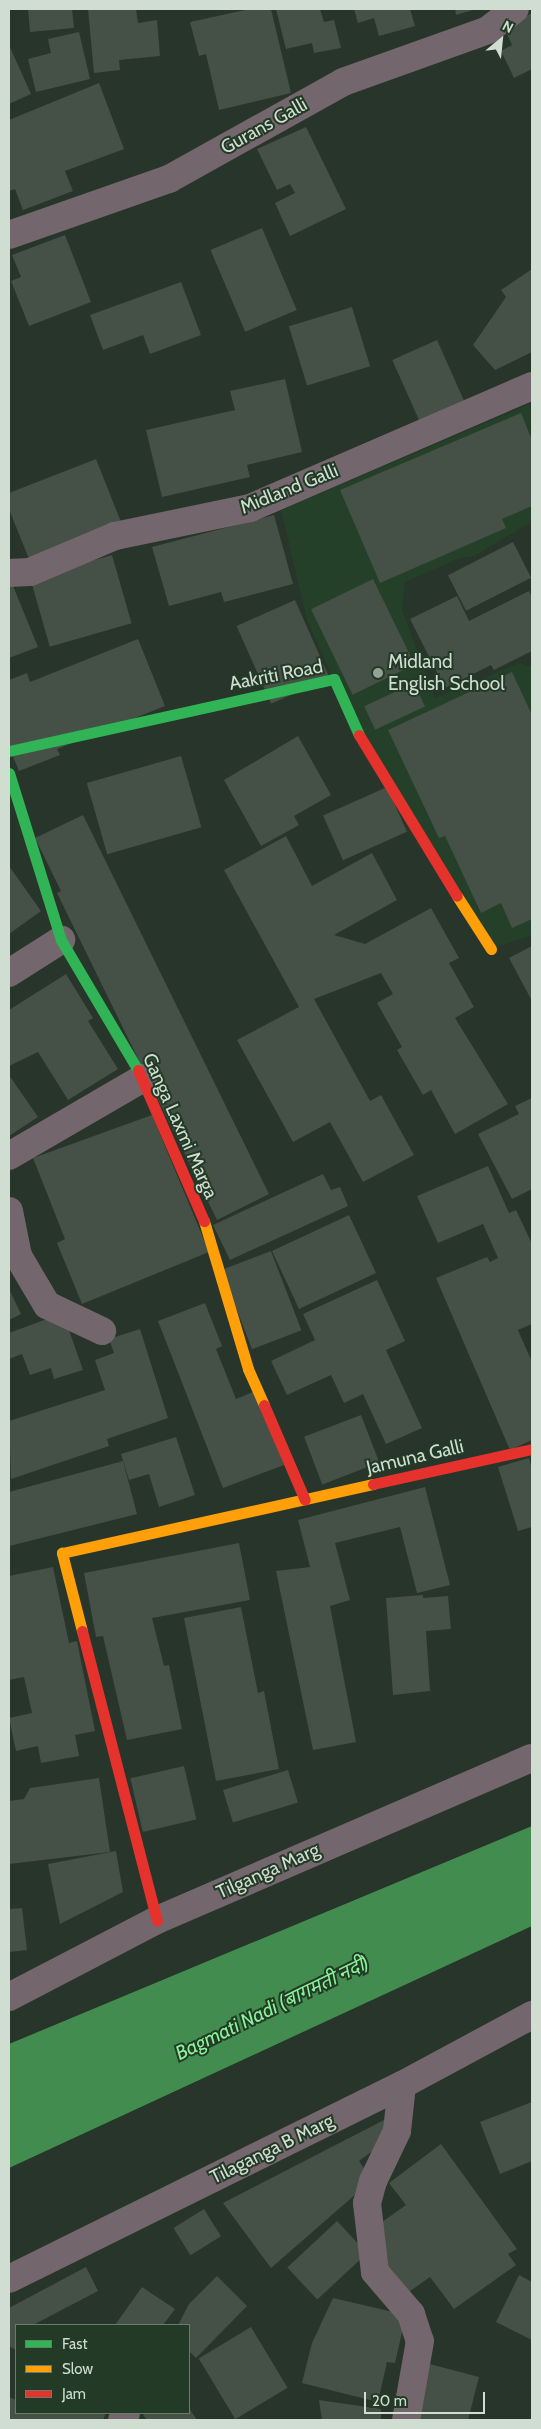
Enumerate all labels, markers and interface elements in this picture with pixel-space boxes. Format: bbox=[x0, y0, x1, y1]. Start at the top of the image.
north arrow bbox=[476, 15, 526, 65]
text: N bbox=[499, 16, 517, 37]
street label: Gurans Galli bbox=[217, 93, 311, 159]
street label: Midland Galli bbox=[237, 459, 341, 519]
place label: Midland English School bbox=[388, 651, 505, 695]
street label: Aakriti Road bbox=[227, 655, 325, 695]
marker: Midland English School bbox=[372, 667, 384, 679]
street label: Ganga Laxmi Marga bbox=[138, 1050, 222, 1202]
street label: Jamuna Galli bbox=[364, 1435, 466, 1479]
street label: Tilganga Marg bbox=[213, 1838, 323, 1904]
water label: Bagmati Nadi (बागमती नदी) bbox=[171, 1951, 373, 2065]
street label: Tilaganga B Marg bbox=[206, 2109, 338, 2189]
legend bbox=[15, 2324, 190, 2414]
text: Fast bbox=[62, 2335, 87, 2353]
text: Slow bbox=[62, 2360, 93, 2378]
scale bar bbox=[366, 2382, 487, 2414]
text: Jam bbox=[62, 2385, 86, 2403]
text: 20 m bbox=[372, 2392, 407, 2410]

